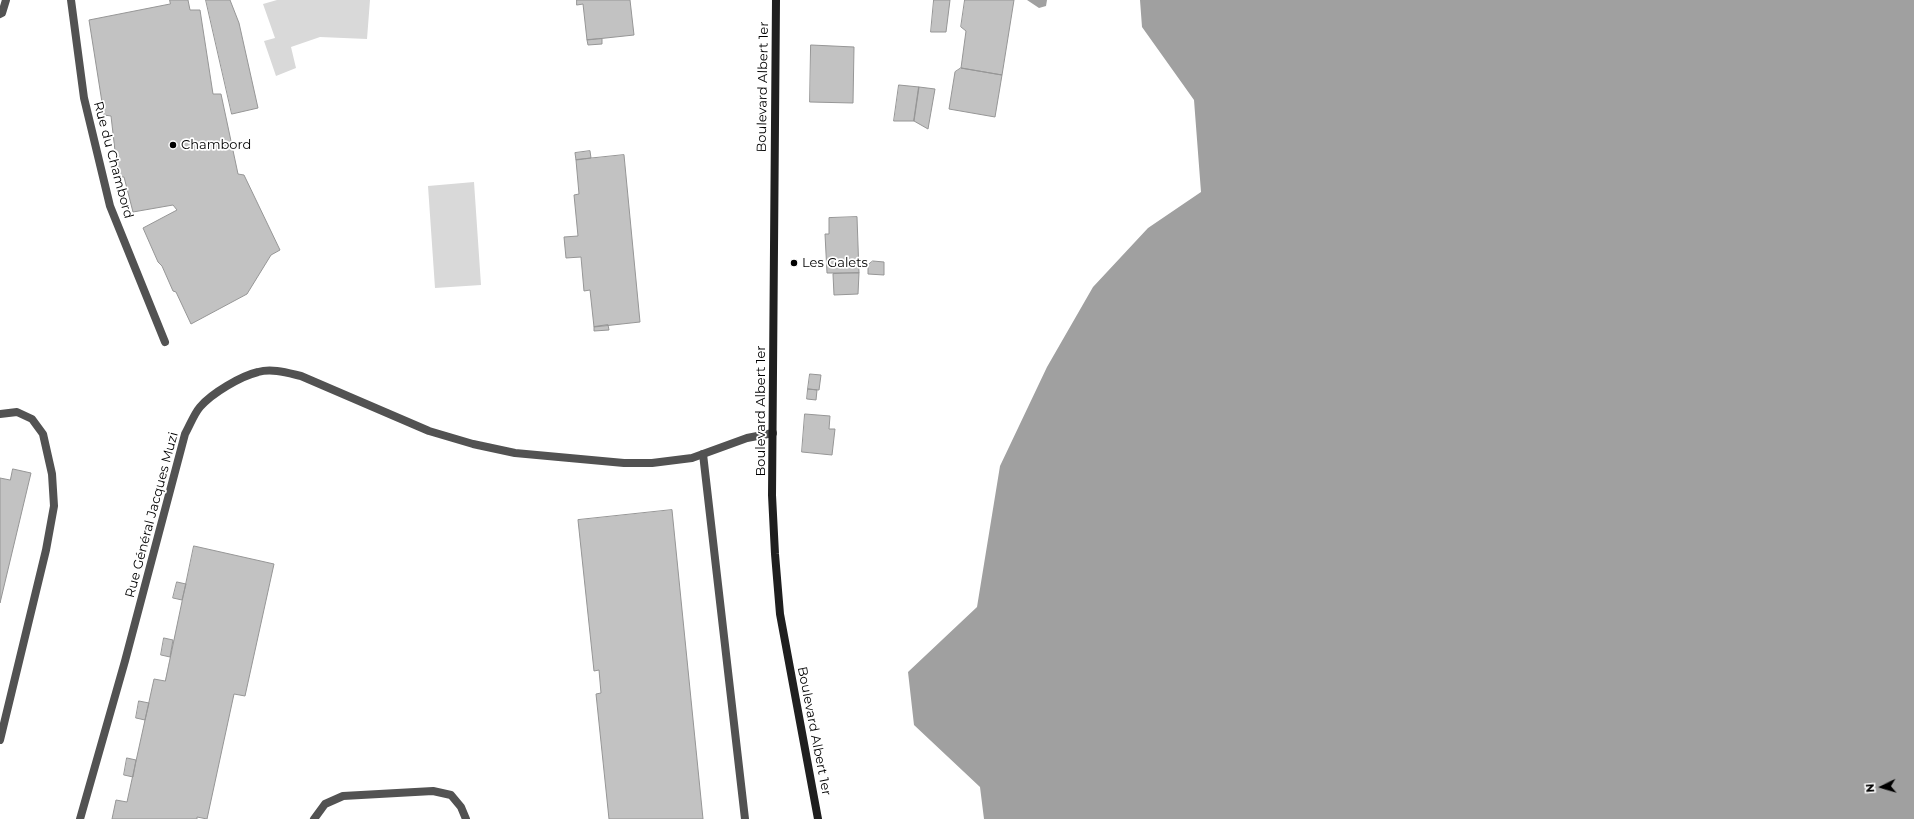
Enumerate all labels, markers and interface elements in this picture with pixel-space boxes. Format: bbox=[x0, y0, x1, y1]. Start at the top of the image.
street label: Boulevard Albert 1er bbox=[754, 21, 772, 153]
street label: Rue du Chambord bbox=[90, 100, 136, 220]
place label: Chambord bbox=[181, 137, 251, 153]
marker: Chambord bbox=[168, 140, 178, 150]
place label: Les Galets bbox=[802, 255, 868, 271]
marker: Les Galets bbox=[789, 258, 799, 268]
street label: Boulevard Albert 1er bbox=[753, 346, 769, 476]
street label: Rue Général Jacques Muzi bbox=[122, 430, 182, 600]
street label: Boulevard Albert 1er bbox=[794, 665, 834, 797]
north arrow bbox=[1862, 767, 1902, 807]
text: N bbox=[1863, 783, 1877, 793]

